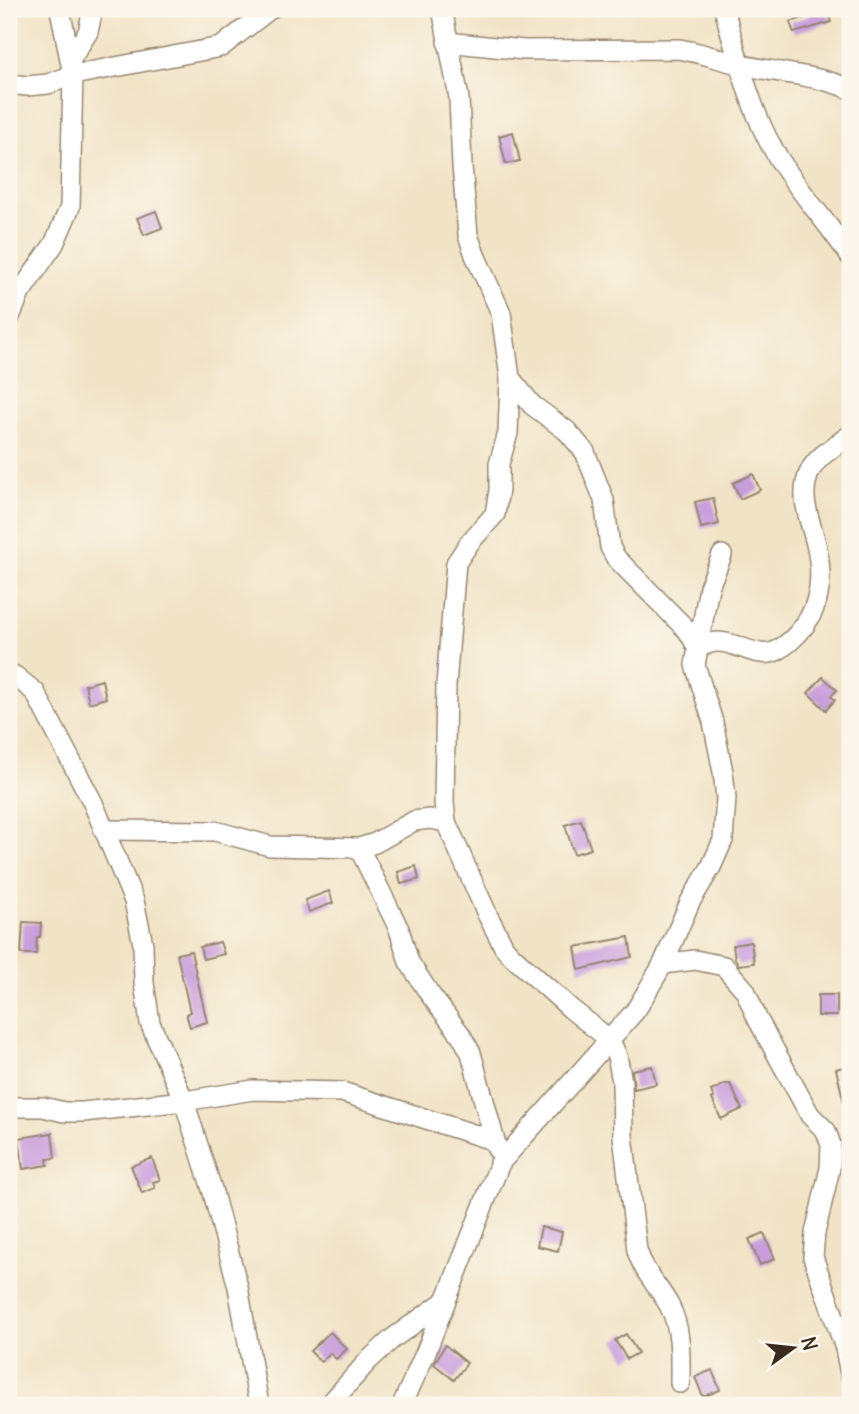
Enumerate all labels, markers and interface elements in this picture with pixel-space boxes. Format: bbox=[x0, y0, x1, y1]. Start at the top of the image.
north arrow bbox=[758, 1312, 828, 1382]
text: N bbox=[796, 1334, 823, 1353]

